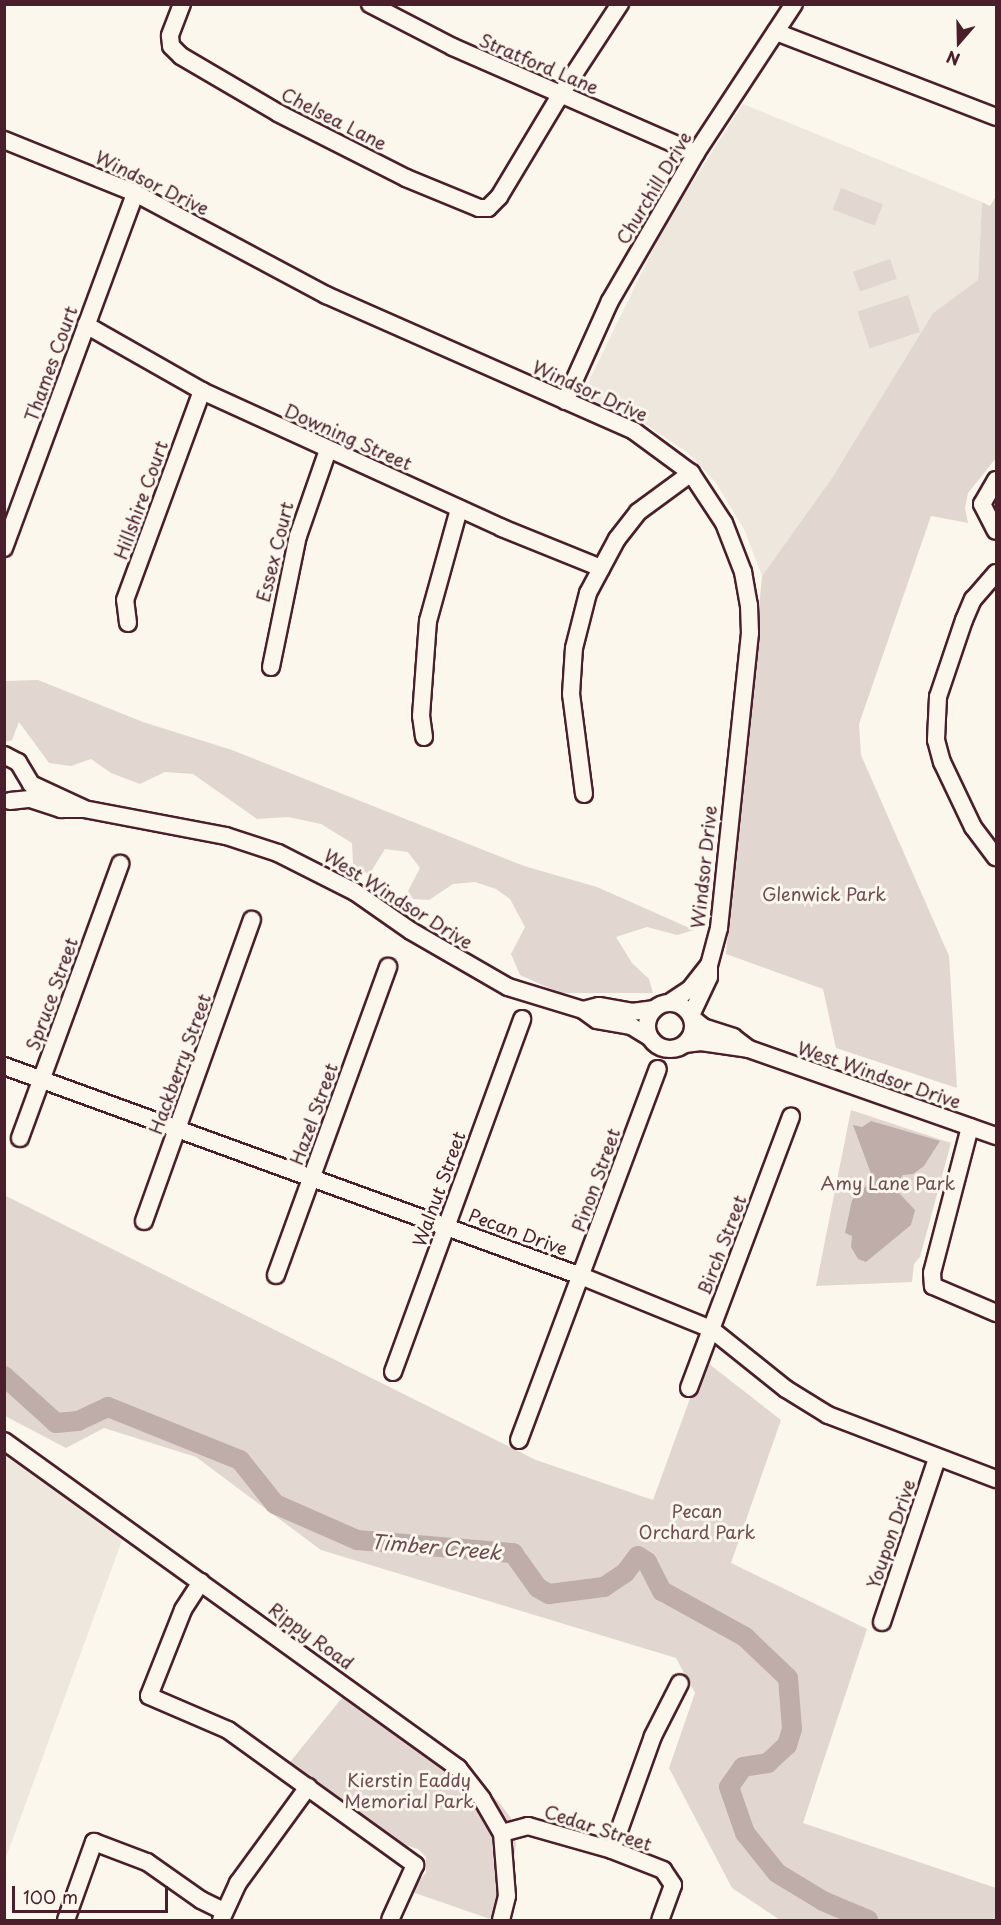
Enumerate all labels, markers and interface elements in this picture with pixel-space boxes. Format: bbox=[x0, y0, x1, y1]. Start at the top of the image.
north arrow bbox=[929, 12, 989, 72]
street label: Stratford Lane bbox=[476, 29, 602, 99]
text: N bbox=[943, 45, 963, 72]
street label: Chelsea Lane bbox=[278, 83, 390, 155]
street label: Churchill Drive bbox=[612, 128, 696, 248]
street label: Windsor Drive bbox=[91, 146, 213, 220]
street label: Thames Court bbox=[20, 303, 82, 425]
street label: Windsor Drive bbox=[529, 356, 651, 426]
street label: Downing Street bbox=[281, 399, 415, 475]
street label: Hillshire Court bbox=[109, 438, 173, 562]
street label: Essex Court bbox=[252, 500, 298, 604]
street label: Windsor Drive bbox=[687, 804, 721, 930]
street label: West Windsor Drive bbox=[319, 844, 477, 954]
park label: Glenwick Park bbox=[762, 883, 886, 905]
street label: Spruce Street bbox=[21, 934, 83, 1054]
street label: Hackberry Street bbox=[144, 990, 216, 1138]
street label: West Windsor Drive bbox=[794, 1037, 964, 1113]
street label: Hazel Street bbox=[285, 1060, 343, 1168]
street label: Pinon Street bbox=[567, 1126, 625, 1234]
street label: Walnut Street bbox=[408, 1129, 470, 1249]
park label: Amy Lane Park bbox=[821, 1172, 955, 1194]
street label: Birch Street bbox=[693, 1192, 751, 1298]
street label: Pecan Drive bbox=[466, 1204, 570, 1260]
street label: Youpon Drive bbox=[862, 1477, 920, 1591]
park label: Pecan Orchard Park bbox=[638, 1501, 756, 1544]
water label: Timber Creek bbox=[369, 1529, 503, 1565]
street label: Rippy Road bbox=[265, 1598, 357, 1674]
park label: Kierstin Eaddy Memorial Park bbox=[344, 1770, 474, 1812]
street label: Cedar Street bbox=[542, 1800, 654, 1856]
scale bar bbox=[15, 1874, 171, 1912]
text: 100 m bbox=[23, 1883, 78, 1910]

